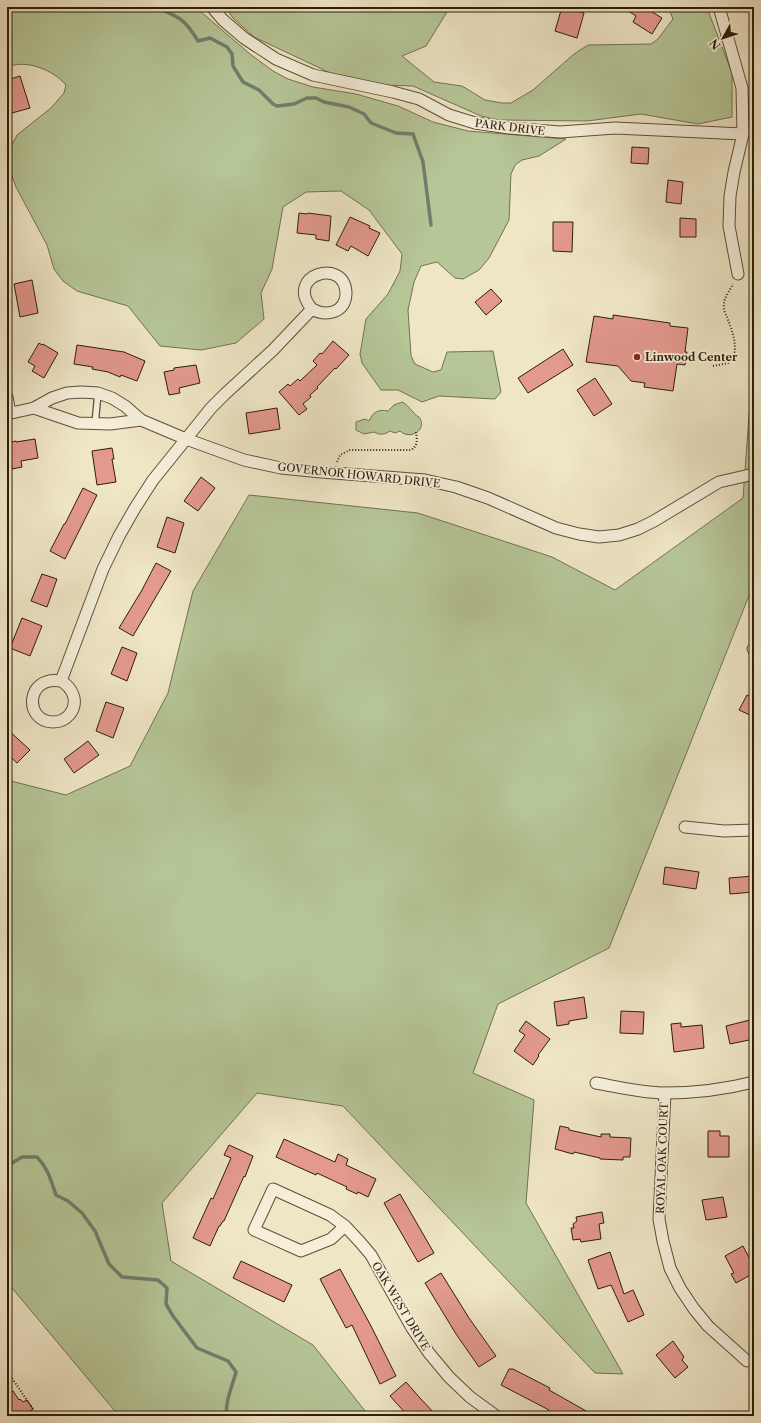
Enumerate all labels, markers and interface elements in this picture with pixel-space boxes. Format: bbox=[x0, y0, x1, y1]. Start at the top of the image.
north arrow bbox=[703, 18, 743, 58]
text: N bbox=[707, 36, 724, 52]
street label: PARK DRIVE bbox=[474, 116, 546, 138]
place label: Linwood Center bbox=[645, 350, 738, 364]
marker: Linwood Center bbox=[632, 352, 642, 362]
street label: GOVERNOR HOWARD DRIVE bbox=[277, 459, 441, 491]
street label: ROYAL OAK COURT bbox=[653, 1101, 671, 1214]
street label: OAK WEST DRIVE bbox=[369, 1259, 433, 1353]

